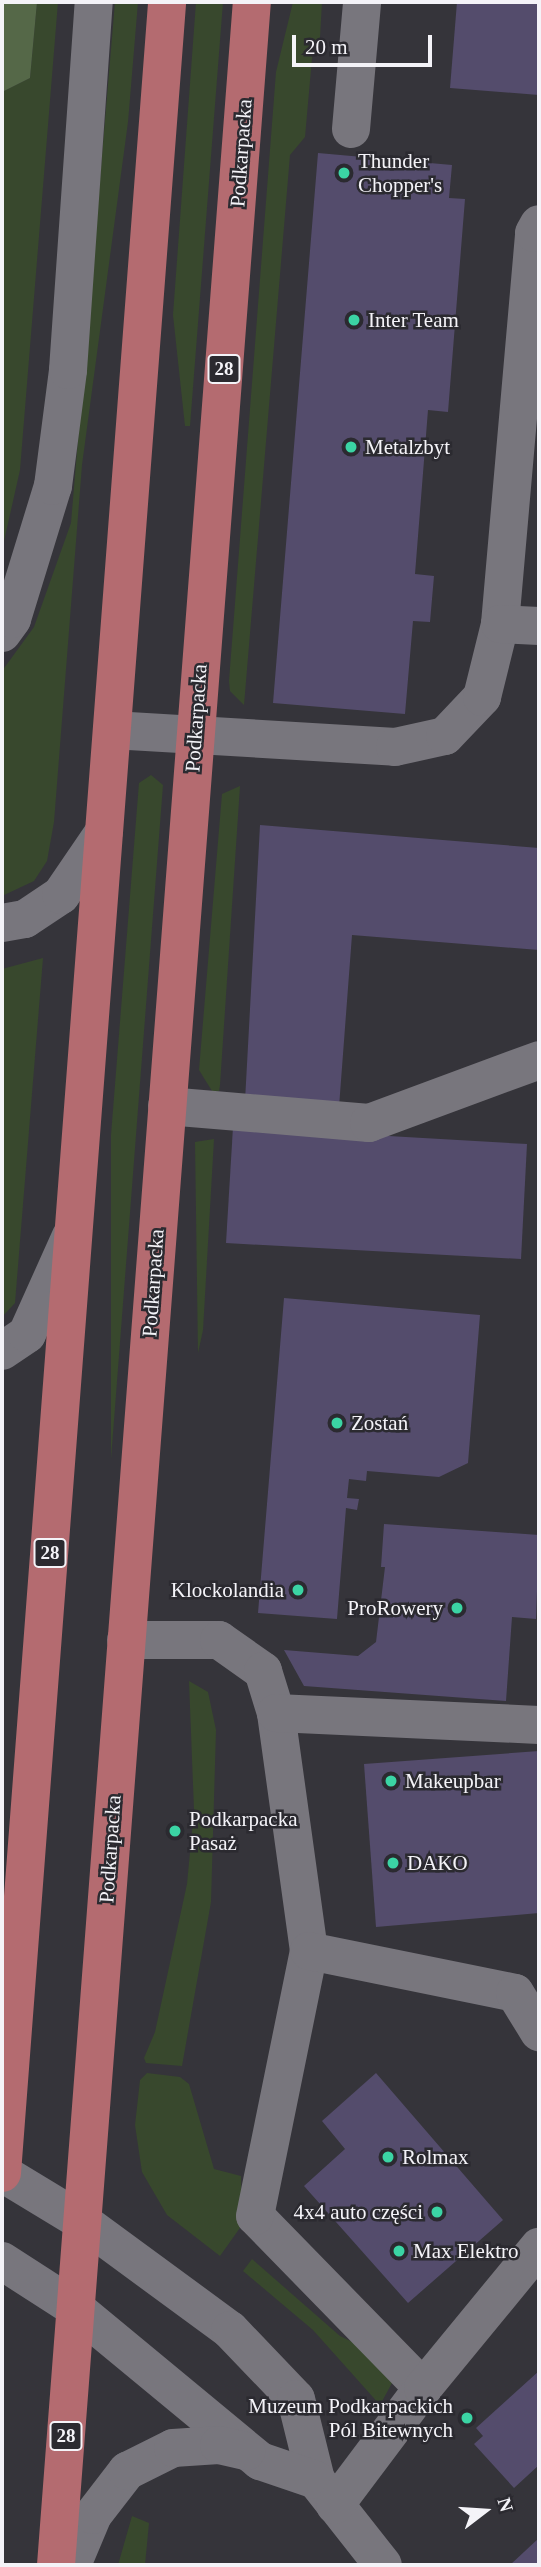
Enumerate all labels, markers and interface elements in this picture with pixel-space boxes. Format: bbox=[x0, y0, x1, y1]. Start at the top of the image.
scale bar bbox=[296, 21, 436, 65]
text: 20 m bbox=[305, 35, 348, 59]
street label: Podkarpacka bbox=[225, 98, 257, 208]
place label: Thunder Chopper's bbox=[358, 148, 442, 198]
marker: Thunder Chopper's bbox=[336, 165, 352, 181]
place label: Inter Team bbox=[368, 307, 459, 333]
marker: Inter Team bbox=[346, 312, 362, 328]
road number: 28 bbox=[206, 354, 242, 384]
place label: Metalzbyt bbox=[365, 434, 450, 460]
marker: Metalzbyt bbox=[343, 439, 359, 455]
street label: Podkarpacka bbox=[180, 663, 212, 773]
street label: Podkarpacka bbox=[137, 1228, 169, 1338]
place label: Zostań bbox=[351, 1410, 408, 1436]
marker: Zostań bbox=[329, 1415, 345, 1431]
road number: 28 bbox=[32, 1538, 68, 1568]
place label: Klockolandia bbox=[171, 1577, 284, 1603]
marker: Klockolandia bbox=[290, 1582, 306, 1598]
place label: ProRowery bbox=[347, 1595, 443, 1621]
marker: ProRowery bbox=[449, 1600, 465, 1616]
place label: Makeupbar bbox=[405, 1768, 501, 1794]
marker: Makeupbar bbox=[383, 1773, 399, 1789]
street label: Podkarpacka bbox=[94, 1794, 126, 1904]
place label: Podkarpacka Pasaż bbox=[189, 1806, 297, 1856]
marker: Podkarpacka Pasaż bbox=[167, 1823, 183, 1839]
place label: DAKO bbox=[407, 1850, 468, 1876]
marker: DAKO bbox=[385, 1855, 401, 1871]
place label: Rolmax bbox=[402, 2144, 468, 2170]
marker: Rolmax bbox=[380, 2149, 396, 2165]
place label: 4x4 auto części bbox=[294, 2199, 423, 2225]
marker: 4x4 auto części bbox=[429, 2204, 445, 2220]
place label: Max Elektro bbox=[413, 2238, 519, 2264]
marker: Max Elektro bbox=[391, 2243, 407, 2259]
place label: Muzeum Podkarpackich Pól Bitewnych bbox=[248, 2393, 453, 2443]
marker: Muzeum Podkarpackich Pól Bitewnych bbox=[459, 2410, 475, 2426]
road number: 28 bbox=[48, 2420, 84, 2452]
north arrow bbox=[450, 2476, 520, 2546]
text: N bbox=[494, 2495, 518, 2514]

